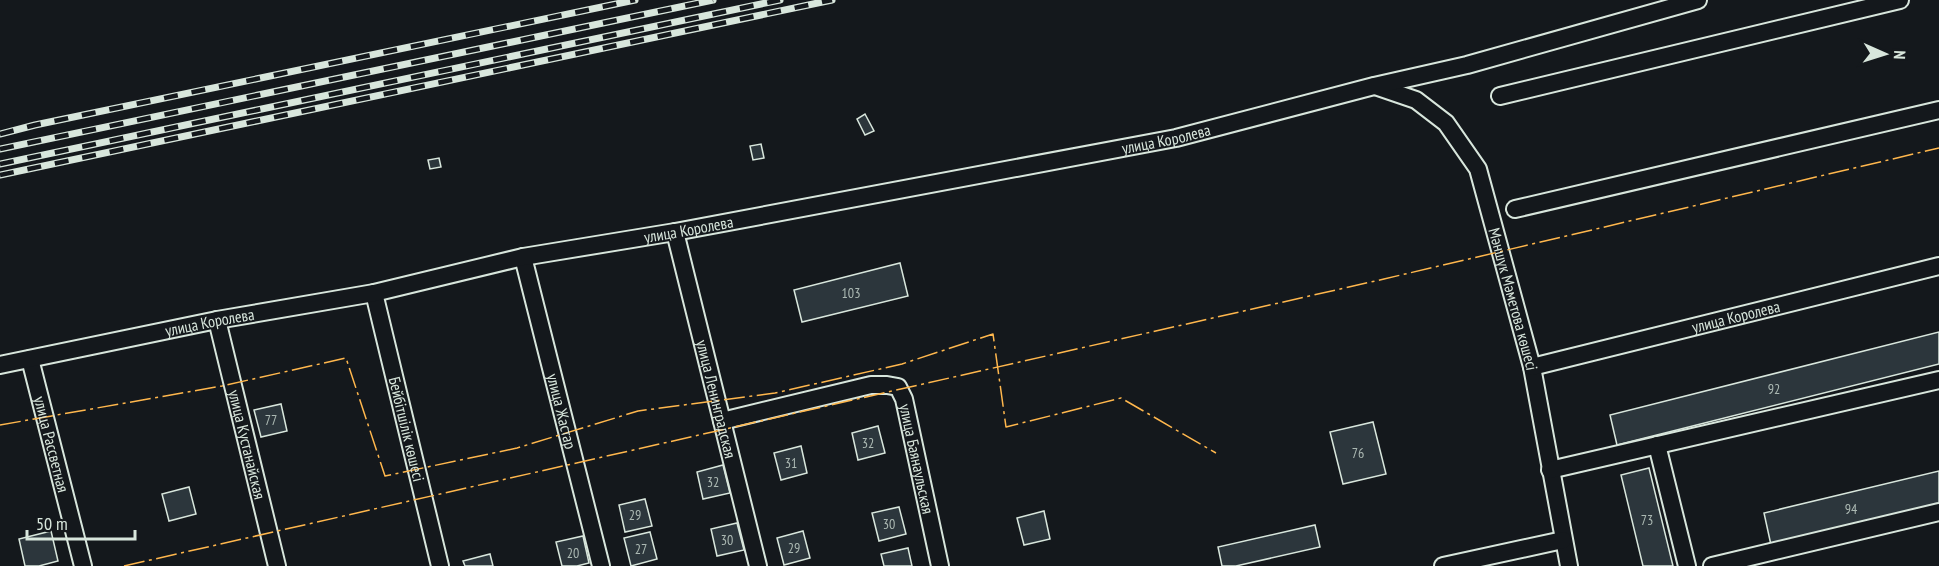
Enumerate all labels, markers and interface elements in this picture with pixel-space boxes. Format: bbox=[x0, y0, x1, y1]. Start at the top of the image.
north arrow bbox=[1855, 24, 1915, 84]
text: N bbox=[1890, 50, 1910, 60]
street label: улица Королева bbox=[1120, 119, 1212, 158]
street label: улица Королева bbox=[642, 211, 735, 247]
street label: Мәншүк Мәметова көшесі bbox=[1484, 226, 1542, 372]
house number: 103 bbox=[842, 284, 860, 302]
street label: улица Королева bbox=[1690, 296, 1782, 337]
street label: улица Королева bbox=[163, 304, 256, 340]
street label: улица Ленинградская bbox=[692, 338, 741, 460]
street label: улица Жастар bbox=[543, 371, 581, 451]
street label: Бейбітшілік көшесі bbox=[385, 375, 429, 483]
house number: 92 bbox=[1768, 380, 1780, 398]
street label: улица Кустанайская bbox=[224, 388, 270, 501]
street label: улица Рассветная bbox=[30, 394, 74, 494]
street label: улица Баянаульская bbox=[895, 402, 938, 516]
house number: 77 bbox=[265, 411, 277, 429]
house number: 32 bbox=[862, 434, 874, 452]
house number: 76 bbox=[1352, 444, 1364, 462]
house number: 31 bbox=[785, 454, 797, 472]
house number: 32 bbox=[707, 473, 719, 491]
house number: 94 bbox=[1845, 500, 1858, 518]
scale bar bbox=[27, 503, 135, 541]
house number: 29 bbox=[629, 506, 641, 524]
house number: 73 bbox=[1641, 511, 1653, 529]
text: 50 m bbox=[36, 512, 68, 535]
house number: 30 bbox=[883, 515, 895, 533]
house number: 30 bbox=[721, 531, 733, 549]
house number: 29 bbox=[788, 539, 800, 557]
house number: 27 bbox=[635, 540, 647, 558]
house number: 20 bbox=[567, 544, 579, 562]

